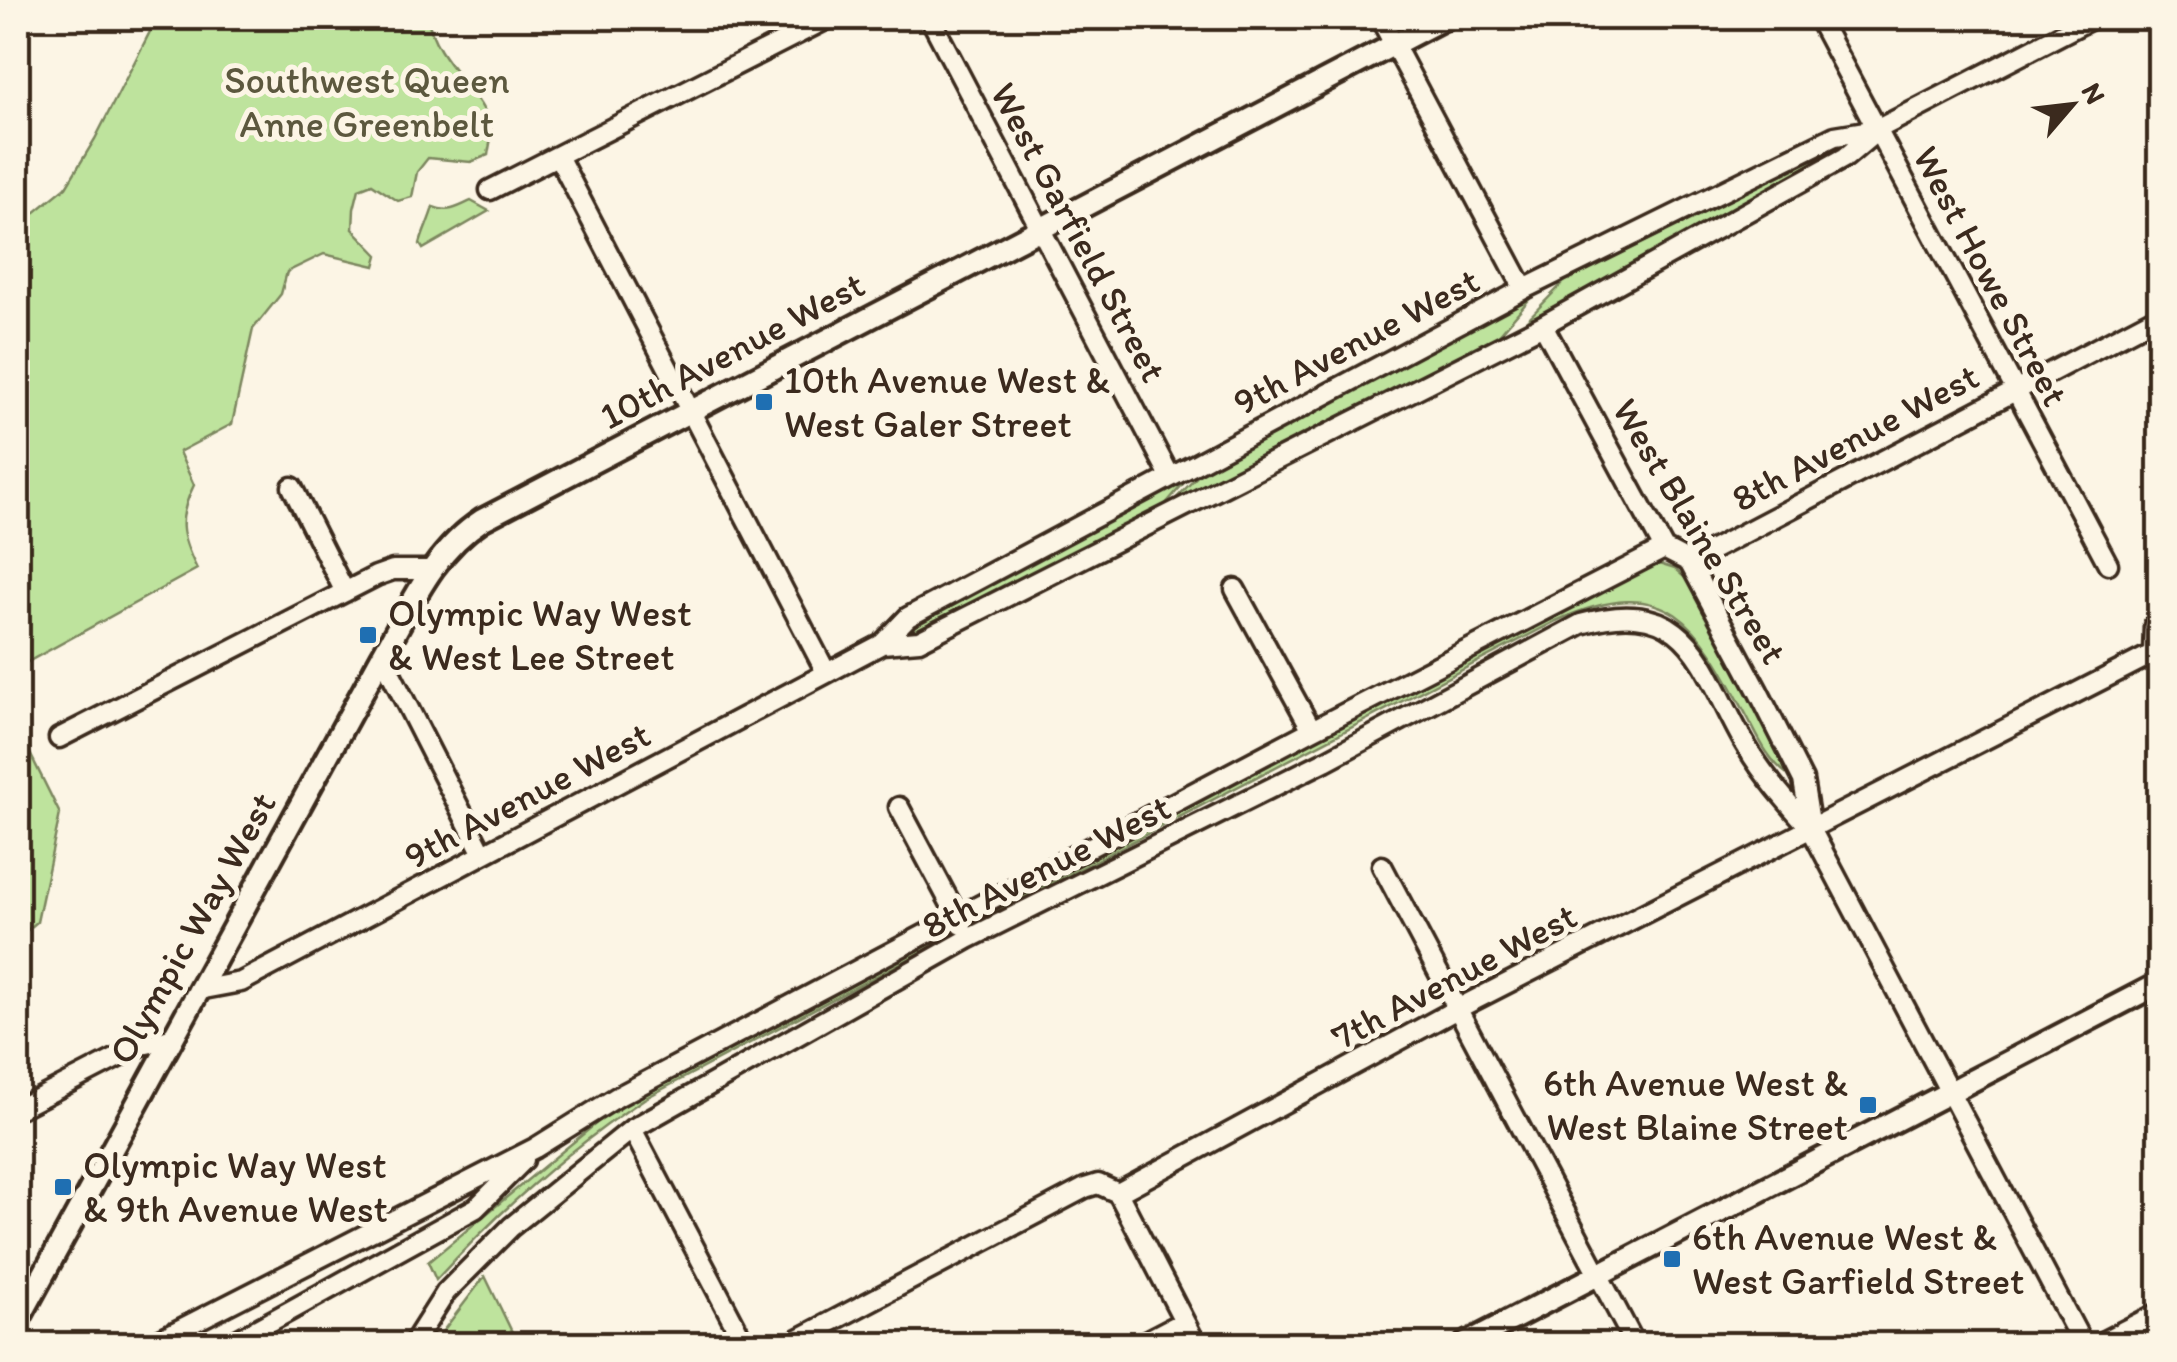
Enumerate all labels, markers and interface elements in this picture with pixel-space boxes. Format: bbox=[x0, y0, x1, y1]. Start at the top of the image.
north arrow bbox=[2022, 55, 2122, 155]
park label: Southwest Queen Anne Greenbelt bbox=[224, 57, 510, 147]
street label: West Garfield Street bbox=[981, 75, 1177, 389]
text: N bbox=[2075, 77, 2114, 110]
street label: West Howe Street bbox=[1903, 138, 2079, 414]
street label: 9th Avenue West bbox=[1225, 257, 1487, 425]
street label: 10th Avenue West bbox=[592, 261, 872, 439]
street label: 8th Avenue West bbox=[1724, 353, 1986, 521]
place label: 10th Avenue West & West Galer Street bbox=[784, 357, 1110, 447]
street label: West Blaine Street bbox=[1603, 390, 1797, 672]
marker: 10th Avenue West & West Galer Street bbox=[753, 391, 775, 413]
place label: Olympic Way West & West Lee Street bbox=[388, 590, 691, 680]
marker: Olympic Way West & West Lee Street bbox=[357, 624, 379, 646]
street label: 9th Avenue West bbox=[396, 711, 658, 879]
street label: Olympic Way West bbox=[98, 784, 286, 1072]
street label: 8th Avenue West bbox=[914, 784, 1178, 948]
street label: 7th Avenue West bbox=[1324, 892, 1584, 1060]
place label: 6th Avenue West & West Blaine Street bbox=[1543, 1060, 1848, 1150]
marker: 6th Avenue West & West Blaine Street bbox=[1857, 1094, 1879, 1116]
place label: Olympic Way West & 9th Avenue West bbox=[83, 1142, 388, 1232]
marker: Olympic Way West & 9th Avenue West bbox=[52, 1176, 74, 1198]
place label: 6th Avenue West & West Garfield Street bbox=[1692, 1214, 2024, 1304]
marker: 6th Avenue West & West Garfield Street bbox=[1661, 1248, 1683, 1270]

